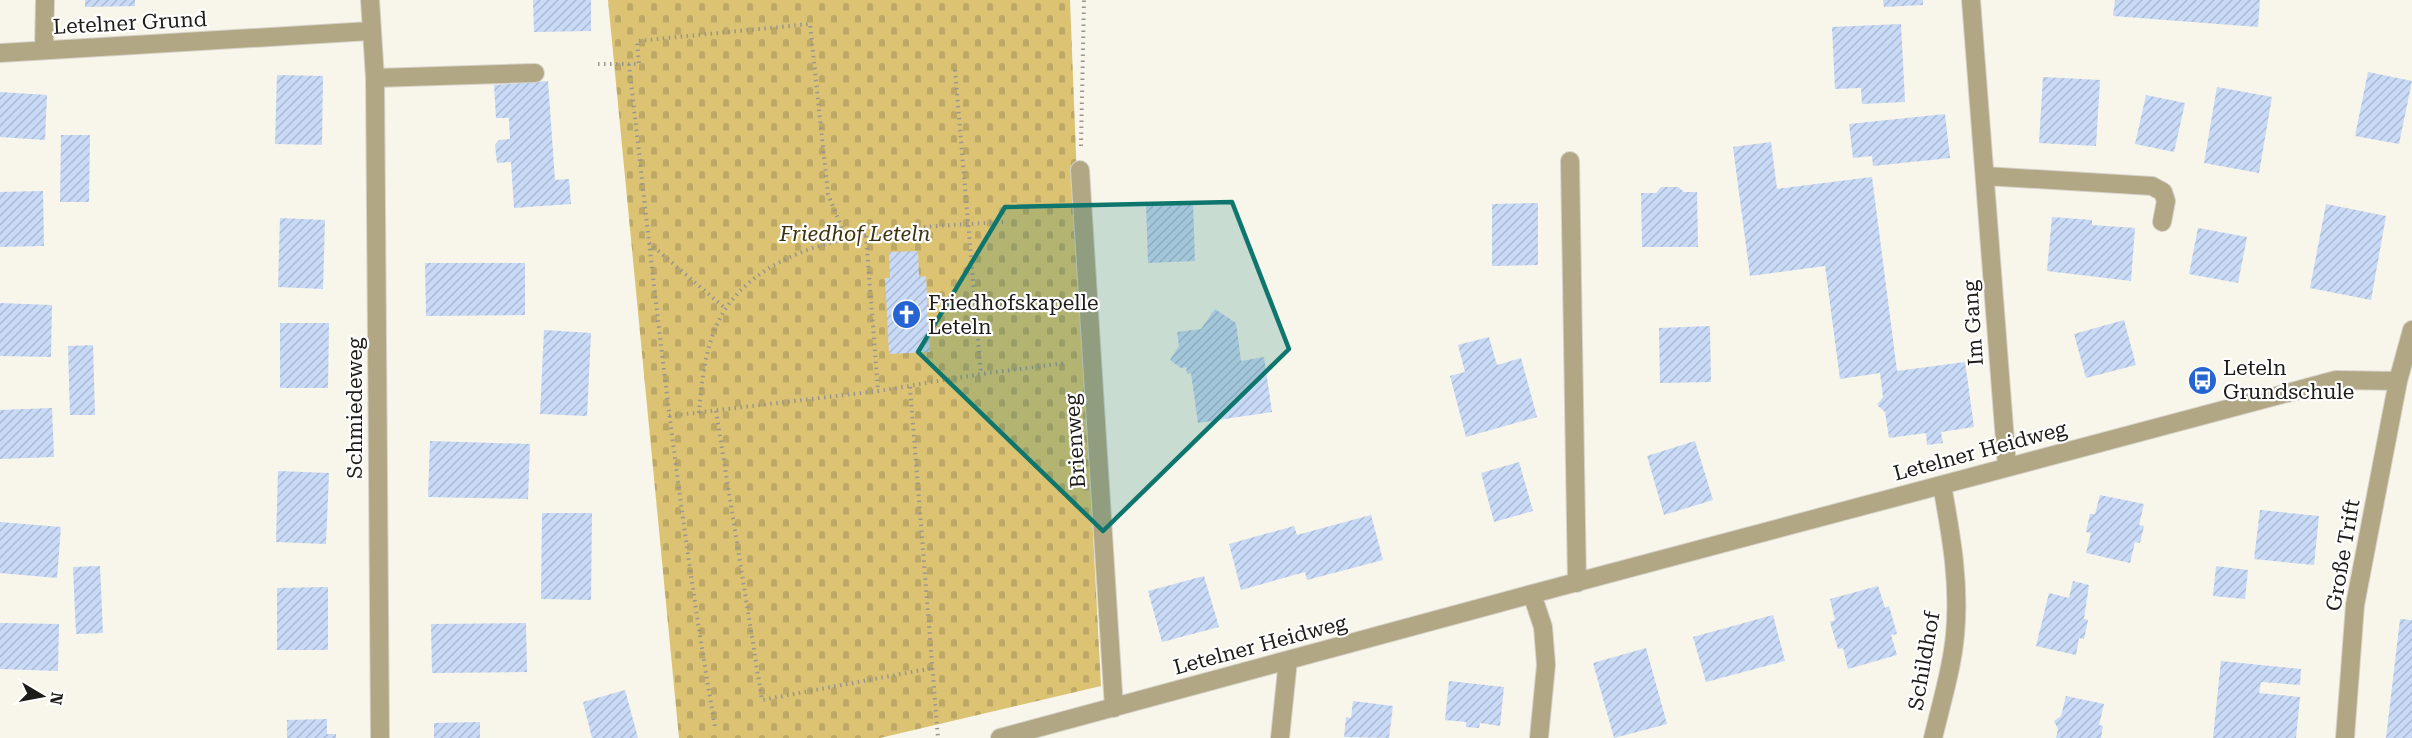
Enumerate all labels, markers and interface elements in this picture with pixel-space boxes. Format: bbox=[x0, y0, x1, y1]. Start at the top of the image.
street label: Letelner Grund bbox=[52, 7, 208, 39]
park label: Friedhof Leteln bbox=[779, 222, 930, 246]
street label: Im Gang bbox=[1958, 279, 1988, 367]
place label: Friedhofskapelle Leteln bbox=[928, 291, 1099, 339]
church icon: Friedhofskapelle Leteln bbox=[891, 299, 923, 331]
street label: Schmiedeweg bbox=[343, 337, 367, 479]
place label: Leteln Grundschule bbox=[2223, 356, 2354, 404]
bus stop icon: Leteln Grundschule bbox=[2186, 364, 2218, 396]
street label: Brienweg bbox=[1060, 393, 1090, 489]
street label: Letelner Heidweg bbox=[1891, 416, 2069, 486]
street label: Große Trift bbox=[2321, 497, 2365, 613]
street label: Schildhof bbox=[1904, 609, 1945, 712]
street label: Letelner Heidweg bbox=[1171, 610, 1349, 680]
north arrow bbox=[12, 666, 72, 726]
text: N bbox=[46, 691, 67, 706]

